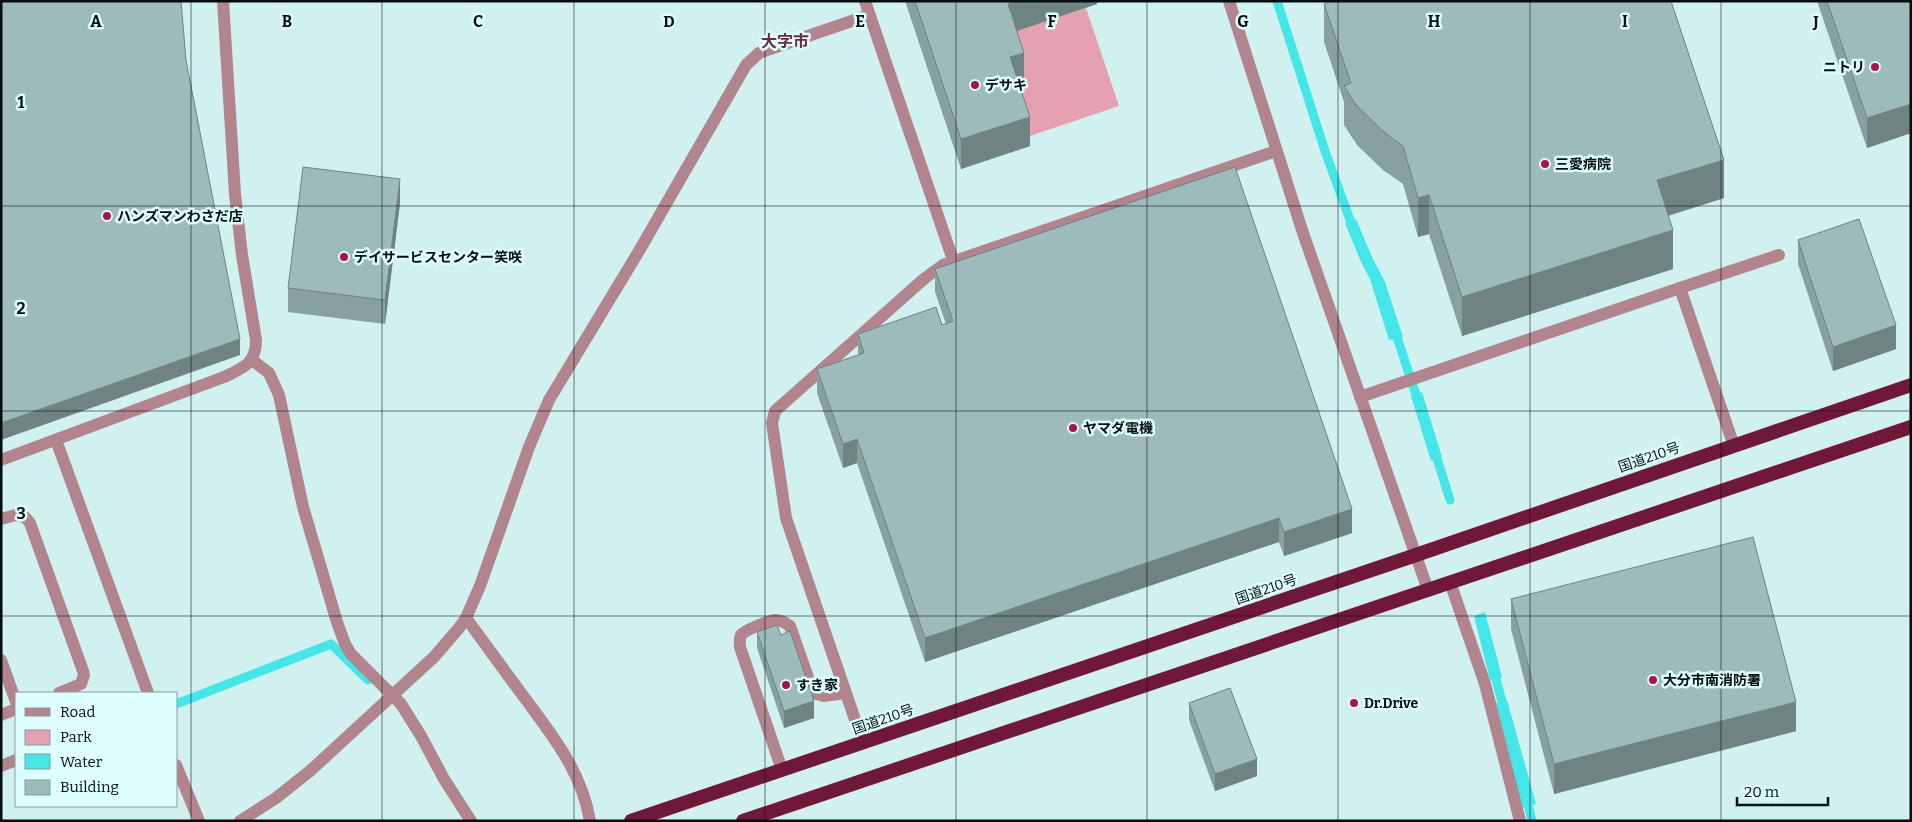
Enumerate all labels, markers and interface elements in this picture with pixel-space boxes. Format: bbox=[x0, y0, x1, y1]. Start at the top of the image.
text: A bbox=[90, 12, 102, 31]
text: B bbox=[282, 12, 292, 31]
text: C bbox=[473, 12, 483, 31]
text: D bbox=[663, 12, 675, 31]
text: E bbox=[855, 12, 865, 31]
text: F bbox=[1048, 12, 1057, 31]
text: G bbox=[1237, 12, 1249, 31]
text: H bbox=[1428, 12, 1441, 31]
text: I bbox=[1622, 12, 1628, 31]
text: J bbox=[1812, 12, 1819, 31]
district label: 大字市 bbox=[761, 32, 809, 51]
place label: ニトリ bbox=[1823, 59, 1865, 76]
marker: ニトリ bbox=[1869, 61, 1881, 73]
place label: デサキ bbox=[985, 77, 1027, 94]
marker: デサキ bbox=[969, 79, 981, 91]
text: 1 bbox=[18, 93, 25, 112]
place label: 三愛病院 bbox=[1555, 156, 1611, 173]
marker: 三愛病院 bbox=[1539, 158, 1551, 170]
place label: ハンズマンわさだ店 bbox=[117, 208, 243, 225]
marker: ハンズマンわさだ店 bbox=[101, 210, 113, 222]
place label: デイサービスセンター笑咲 bbox=[354, 249, 522, 266]
marker: デイサービスセンター笑咲 bbox=[338, 251, 350, 263]
text: 2 bbox=[16, 299, 26, 318]
place label: ヤマダ電機 bbox=[1083, 420, 1153, 437]
marker: ヤマダ電機 bbox=[1067, 422, 1079, 434]
street label: 国道210号 bbox=[1616, 439, 1682, 476]
text: 3 bbox=[16, 504, 26, 523]
street label: 国道210号 bbox=[1233, 571, 1299, 608]
place label: 大分市南消防署 bbox=[1663, 672, 1761, 689]
marker: 大分市南消防署 bbox=[1647, 674, 1659, 686]
place label: すき家 bbox=[796, 677, 838, 694]
marker: すき家 bbox=[780, 679, 792, 691]
legend bbox=[15, 692, 178, 807]
place label: Dr.Drive bbox=[1364, 695, 1419, 712]
marker: Dr.Drive bbox=[1348, 697, 1360, 709]
street label: 国道210号 bbox=[850, 701, 916, 738]
text: Road bbox=[60, 703, 95, 721]
text: Park bbox=[60, 728, 92, 746]
text: Water bbox=[60, 753, 103, 771]
scale bar bbox=[1737, 774, 1828, 806]
text: Building bbox=[60, 778, 119, 796]
text: 20 m bbox=[1744, 783, 1780, 801]

